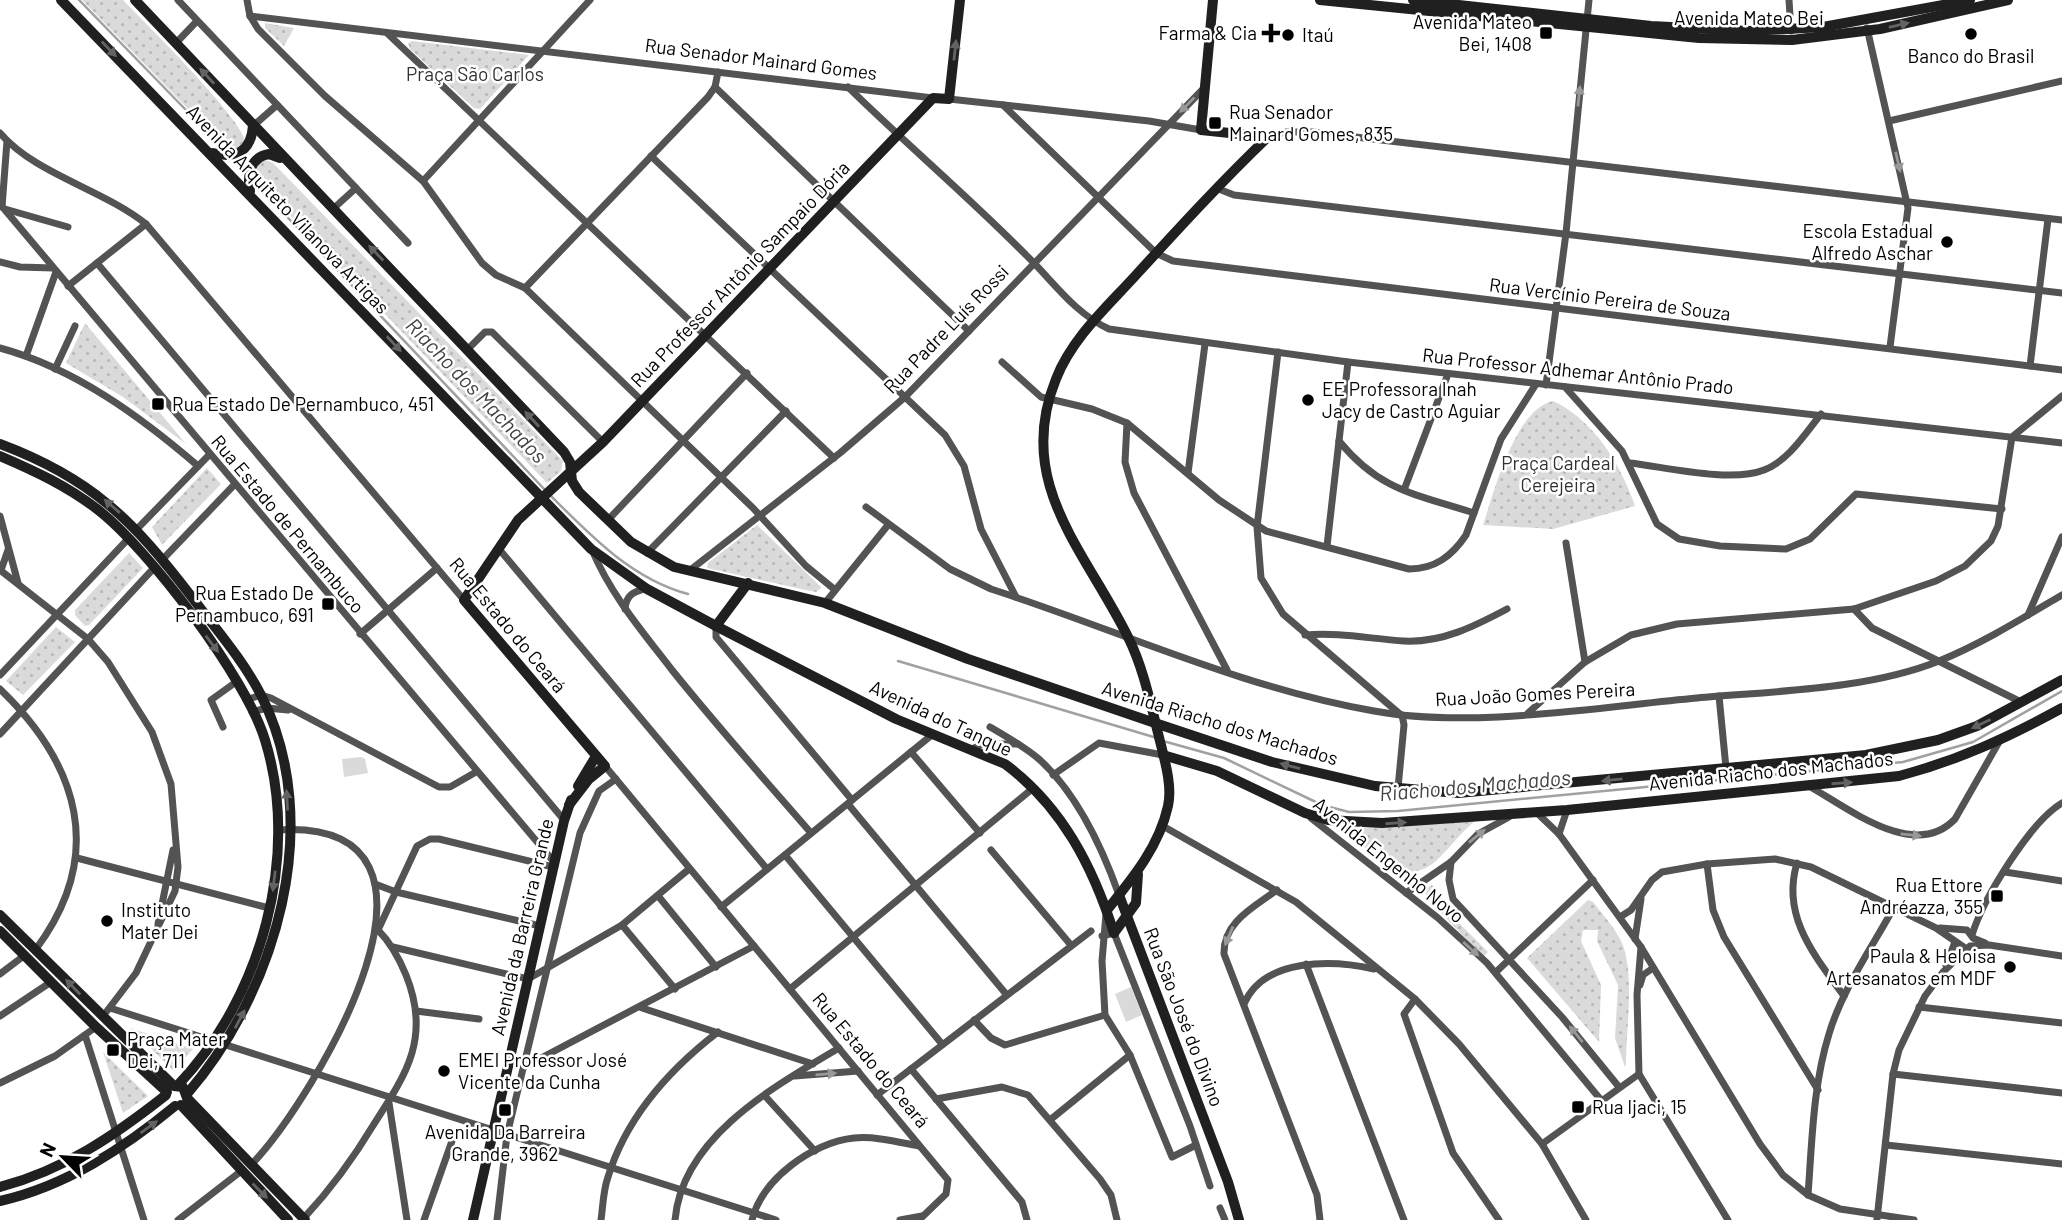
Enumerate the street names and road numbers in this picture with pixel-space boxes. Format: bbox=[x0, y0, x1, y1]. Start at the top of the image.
street label: Avenida Mateo Bei bbox=[1674, 6, 1824, 29]
street label: Rua Senador Mainard Gomes bbox=[644, 33, 878, 84]
street label: Avenida Arquiteto Vilanova Artigas bbox=[182, 99, 395, 318]
street label: Rua Professor Antônio Sampaio Dória bbox=[625, 156, 854, 391]
street label: Rua Padre Luís Rossi bbox=[878, 259, 1013, 398]
street label: Rua Vercínio Pereira de Souza bbox=[1488, 272, 1732, 325]
street label: Rua Professor Adhemar Antônio Prado bbox=[1421, 343, 1735, 398]
street label: Rua Estado de Pernambuco bbox=[207, 430, 370, 618]
street label: Rua Estado do Ceará bbox=[445, 552, 572, 697]
street label: Avenida do Tanque bbox=[866, 674, 1016, 761]
street label: Avenida Riacho dos Machados bbox=[1099, 676, 1341, 769]
street label: Rua João Gomes Pereira bbox=[1434, 677, 1636, 710]
street label: Avenida Riacho dos Machados bbox=[1648, 746, 1894, 795]
street label: Avenida Engenho Novo bbox=[1309, 792, 1469, 927]
street label: Avenida da Barreira Grande bbox=[485, 816, 558, 1038]
street label: Rua São José do Divino bbox=[1140, 924, 1229, 1110]
street label: Rua Estado do Ceará bbox=[808, 987, 935, 1132]

